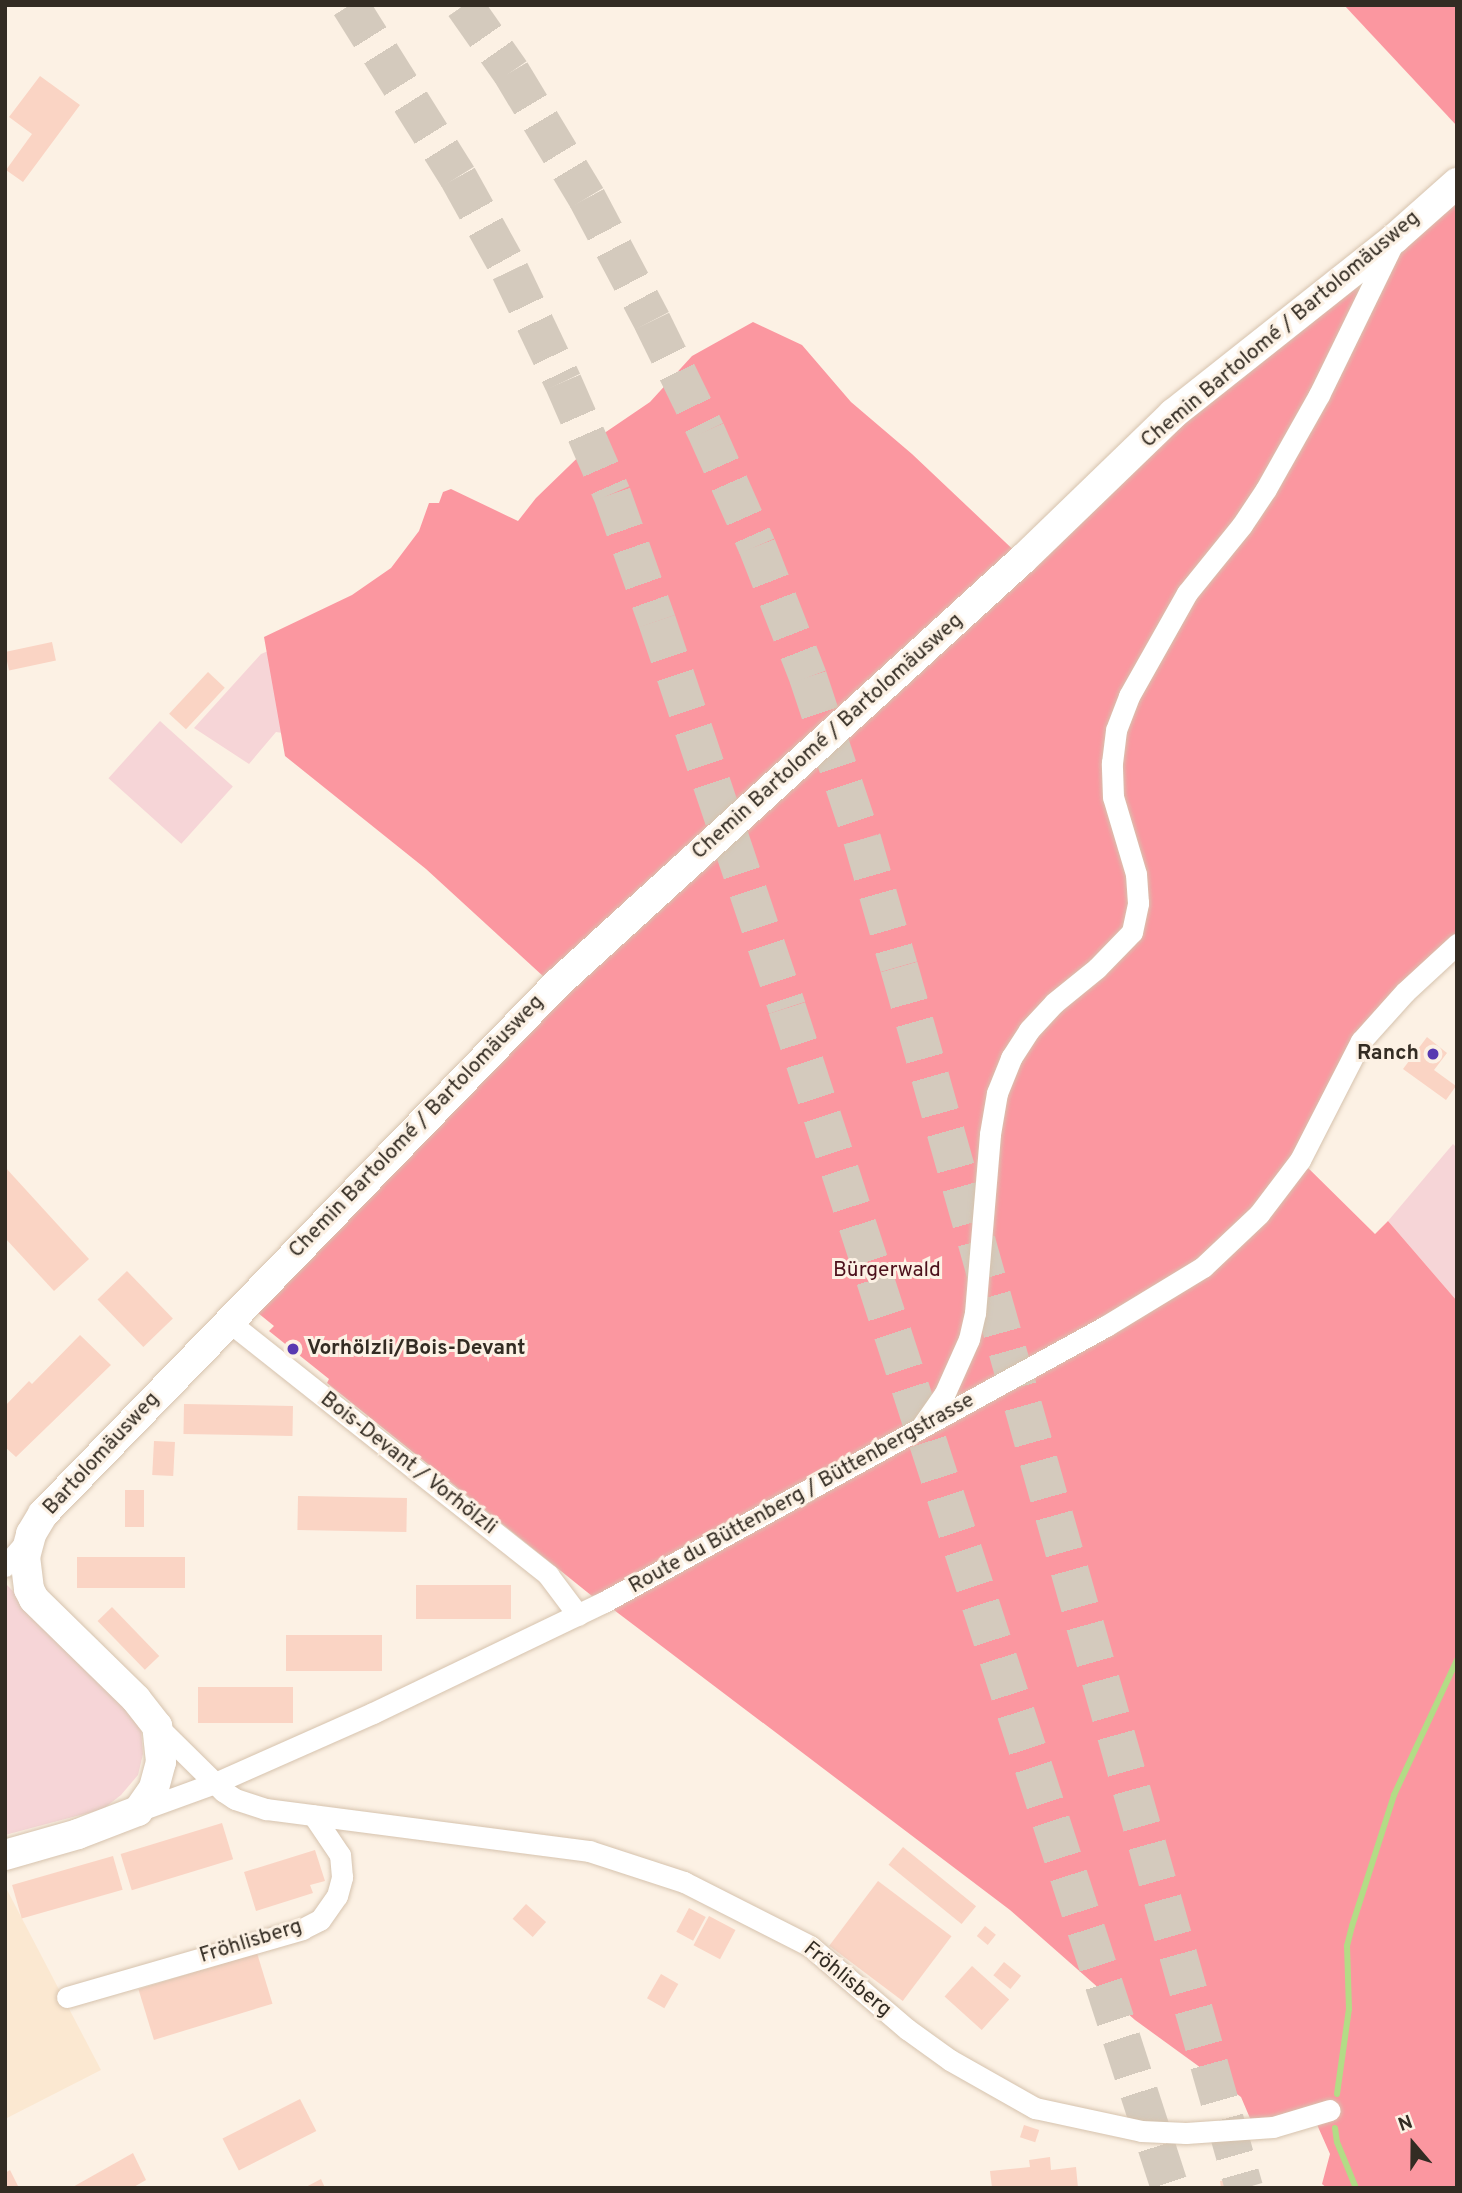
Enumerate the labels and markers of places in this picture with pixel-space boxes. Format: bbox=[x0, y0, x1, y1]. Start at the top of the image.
place label: Ranch bbox=[1357, 1041, 1419, 1067]
marker: Ranch bbox=[1425, 1046, 1441, 1062]
place label: Vorhölzli/Bois-Devant bbox=[307, 1336, 525, 1362]
marker: Vorhölzli/Bois-Devant bbox=[285, 1341, 301, 1357]

